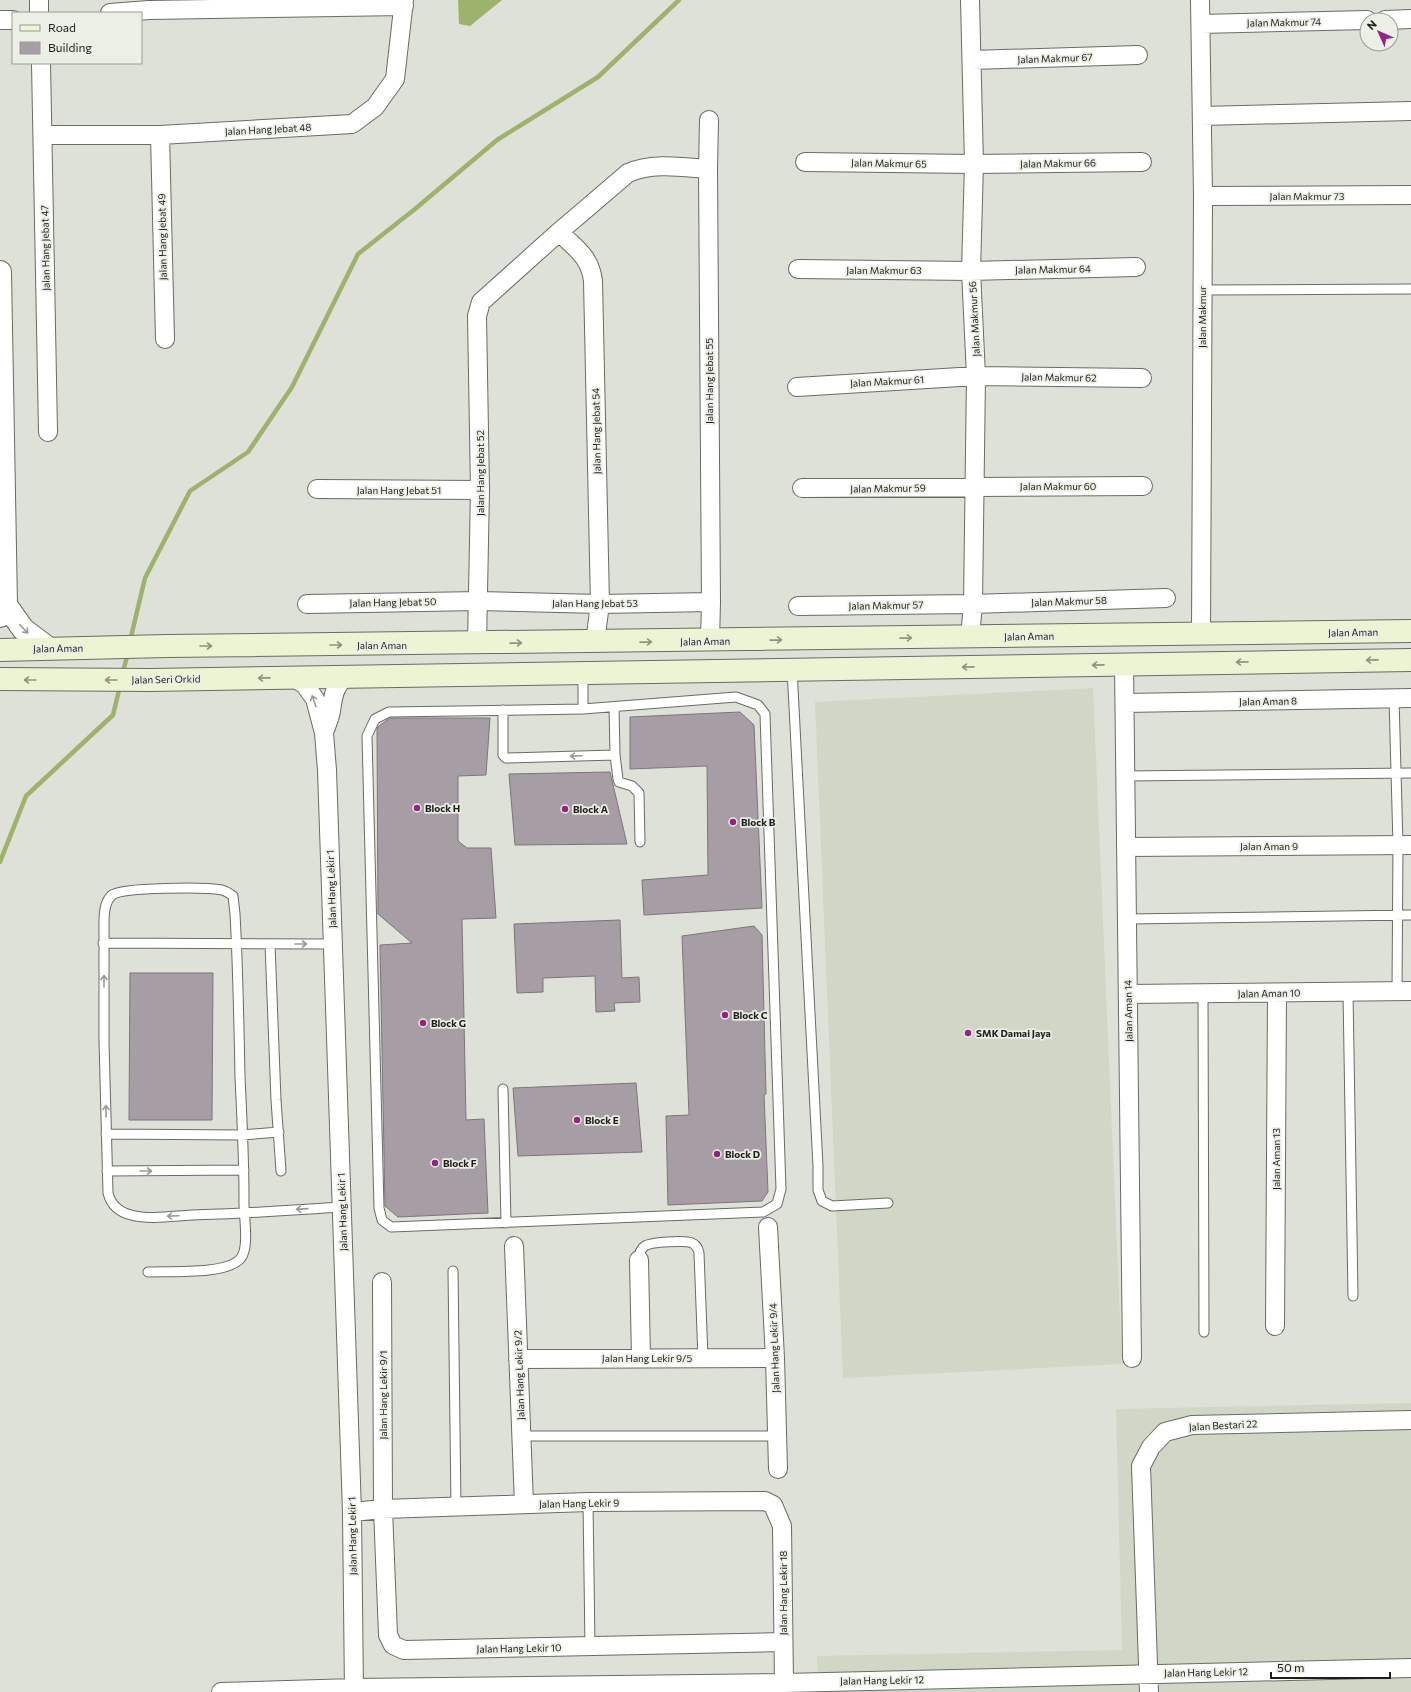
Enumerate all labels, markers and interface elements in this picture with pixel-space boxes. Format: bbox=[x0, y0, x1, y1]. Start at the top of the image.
legend bbox=[12, 12, 142, 64]
north arrow bbox=[1359, 12, 1399, 52]
street label: Jalan Makmur 74 bbox=[1247, 15, 1321, 29]
text: N bbox=[1364, 17, 1379, 32]
text: Road bbox=[48, 20, 76, 34]
text: Building bbox=[48, 40, 92, 54]
street label: Jalan Makmur 67 bbox=[1017, 51, 1093, 65]
street label: Jalan Hang Jebat 48 bbox=[224, 121, 312, 137]
street label: Jalan Makmur 65 bbox=[851, 156, 927, 170]
street label: Jalan Makmur 66 bbox=[1020, 156, 1096, 170]
street label: Jalan Makmur 73 bbox=[1270, 190, 1345, 202]
street label: Jalan Hang Jebat 49 bbox=[155, 194, 169, 280]
street label: Jalan Hang Jebat 47 bbox=[38, 205, 52, 291]
street label: Jalan Makmur 64 bbox=[1015, 262, 1091, 276]
street label: Jalan Makmur 63 bbox=[846, 264, 922, 276]
street label: Jalan Makmur 56 bbox=[966, 281, 982, 357]
street label: Jalan Makmur bbox=[1196, 286, 1208, 348]
street label: Jalan Hang Jebat 55 bbox=[703, 338, 715, 424]
street label: Jalan Makmur 62 bbox=[1021, 370, 1097, 384]
street label: Jalan Makmur 61 bbox=[850, 373, 924, 389]
street label: Jalan Hang Jebat 54 bbox=[589, 388, 603, 474]
street label: Jalan Hang Jebat 52 bbox=[474, 430, 486, 516]
street label: Jalan Makmur 60 bbox=[1020, 480, 1096, 492]
street label: Jalan Makmur 59 bbox=[850, 481, 926, 495]
street label: Jalan Hang Jebat 51 bbox=[357, 484, 441, 496]
street label: Jalan Makmur 58 bbox=[1031, 594, 1107, 608]
street label: Jalan Hang Jebat 50 bbox=[349, 595, 437, 609]
street label: Jalan Hang Jebat 53 bbox=[552, 597, 638, 609]
street label: Jalan Makmur 57 bbox=[848, 598, 924, 612]
one-way arrow bbox=[20, 624, 29, 634]
street label: Jalan Aman bbox=[1328, 626, 1378, 638]
street label: Jalan Aman bbox=[1004, 630, 1054, 642]
one-way arrow bbox=[899, 634, 912, 642]
street label: Jalan Aman bbox=[680, 635, 730, 647]
one-way arrow bbox=[769, 636, 782, 644]
one-way arrow bbox=[639, 638, 652, 645]
street label: Jalan Aman bbox=[357, 639, 407, 651]
one-way arrow bbox=[509, 639, 522, 647]
one-way arrow bbox=[329, 641, 342, 649]
street label: Jalan Aman bbox=[33, 642, 83, 654]
one-way arrow bbox=[199, 642, 212, 650]
one-way arrow bbox=[1366, 657, 1379, 664]
one-way arrow bbox=[1236, 659, 1249, 666]
one-way arrow bbox=[1092, 661, 1105, 669]
one-way arrow bbox=[962, 663, 975, 671]
street label: Jalan Seri Orkid bbox=[131, 672, 201, 686]
one-way arrow bbox=[258, 674, 271, 682]
one-way arrow bbox=[24, 676, 37, 684]
one-way arrow bbox=[105, 676, 118, 684]
street label: Jalan Aman 8 bbox=[1239, 694, 1297, 708]
one-way arrow bbox=[310, 695, 318, 707]
one-way arrow bbox=[570, 753, 583, 760]
place label: Block H bbox=[425, 802, 460, 814]
marker: Block H bbox=[412, 803, 422, 813]
place label: Block A bbox=[573, 803, 608, 815]
marker: Block A bbox=[560, 804, 570, 814]
place label: Block B bbox=[741, 816, 776, 828]
marker: Block B bbox=[728, 817, 738, 827]
street label: Jalan Aman 9 bbox=[1240, 840, 1298, 852]
street label: Jalan Hang Lekir 1 bbox=[324, 850, 338, 928]
one-way arrow bbox=[294, 940, 307, 948]
one-way arrow bbox=[100, 975, 108, 988]
street label: Jalan Aman 14 bbox=[1121, 980, 1135, 1042]
street label: Jalan Aman 10 bbox=[1237, 986, 1301, 1000]
place label: Block C bbox=[733, 1009, 768, 1021]
marker: Block C bbox=[720, 1010, 730, 1020]
place label: Block G bbox=[431, 1017, 466, 1029]
marker: Block G bbox=[418, 1018, 428, 1028]
place label: SMK Damai Jaya bbox=[976, 1027, 1051, 1039]
marker: SMK Damai Jaya bbox=[963, 1028, 973, 1038]
one-way arrow bbox=[102, 1105, 110, 1118]
place label: Block E bbox=[585, 1114, 619, 1126]
marker: Block E bbox=[572, 1115, 582, 1125]
street label: Jalan Aman 13 bbox=[1270, 1128, 1282, 1190]
place label: Block D bbox=[725, 1148, 760, 1160]
marker: Block D bbox=[712, 1149, 722, 1159]
place label: Block F bbox=[443, 1157, 477, 1169]
marker: Block F bbox=[430, 1158, 440, 1168]
one-way arrow bbox=[139, 1167, 152, 1175]
street label: Jalan Hang Lekir 1 bbox=[335, 1173, 349, 1251]
one-way arrow bbox=[296, 1206, 309, 1213]
one-way arrow bbox=[167, 1212, 180, 1220]
street label: Jalan Hang Lekir 9/4 bbox=[766, 1303, 782, 1393]
street label: Jalan Hang Lekir 9/2 bbox=[511, 1329, 527, 1420]
street label: Jalan Hang Lekir 9/1 bbox=[377, 1351, 389, 1439]
street label: Jalan Hang Lekir 9/5 bbox=[602, 1352, 692, 1364]
street label: Jalan Bestari 22 bbox=[1188, 1417, 1258, 1433]
street label: Jalan Hang Lekir 9 bbox=[539, 1496, 619, 1510]
street label: Jalan Hang Lekir 1 bbox=[345, 1497, 359, 1575]
street label: Jalan Hang Lekir 18 bbox=[777, 1551, 789, 1635]
street label: Jalan Hang Lekir 10 bbox=[476, 1641, 562, 1655]
scale bar bbox=[1271, 1654, 1390, 1680]
text: 50 m bbox=[1277, 1660, 1305, 1674]
street label: Jalan Hang Lekir 12 bbox=[1164, 1665, 1249, 1679]
street label: Jalan Hang Lekir 12 bbox=[840, 1673, 925, 1687]

